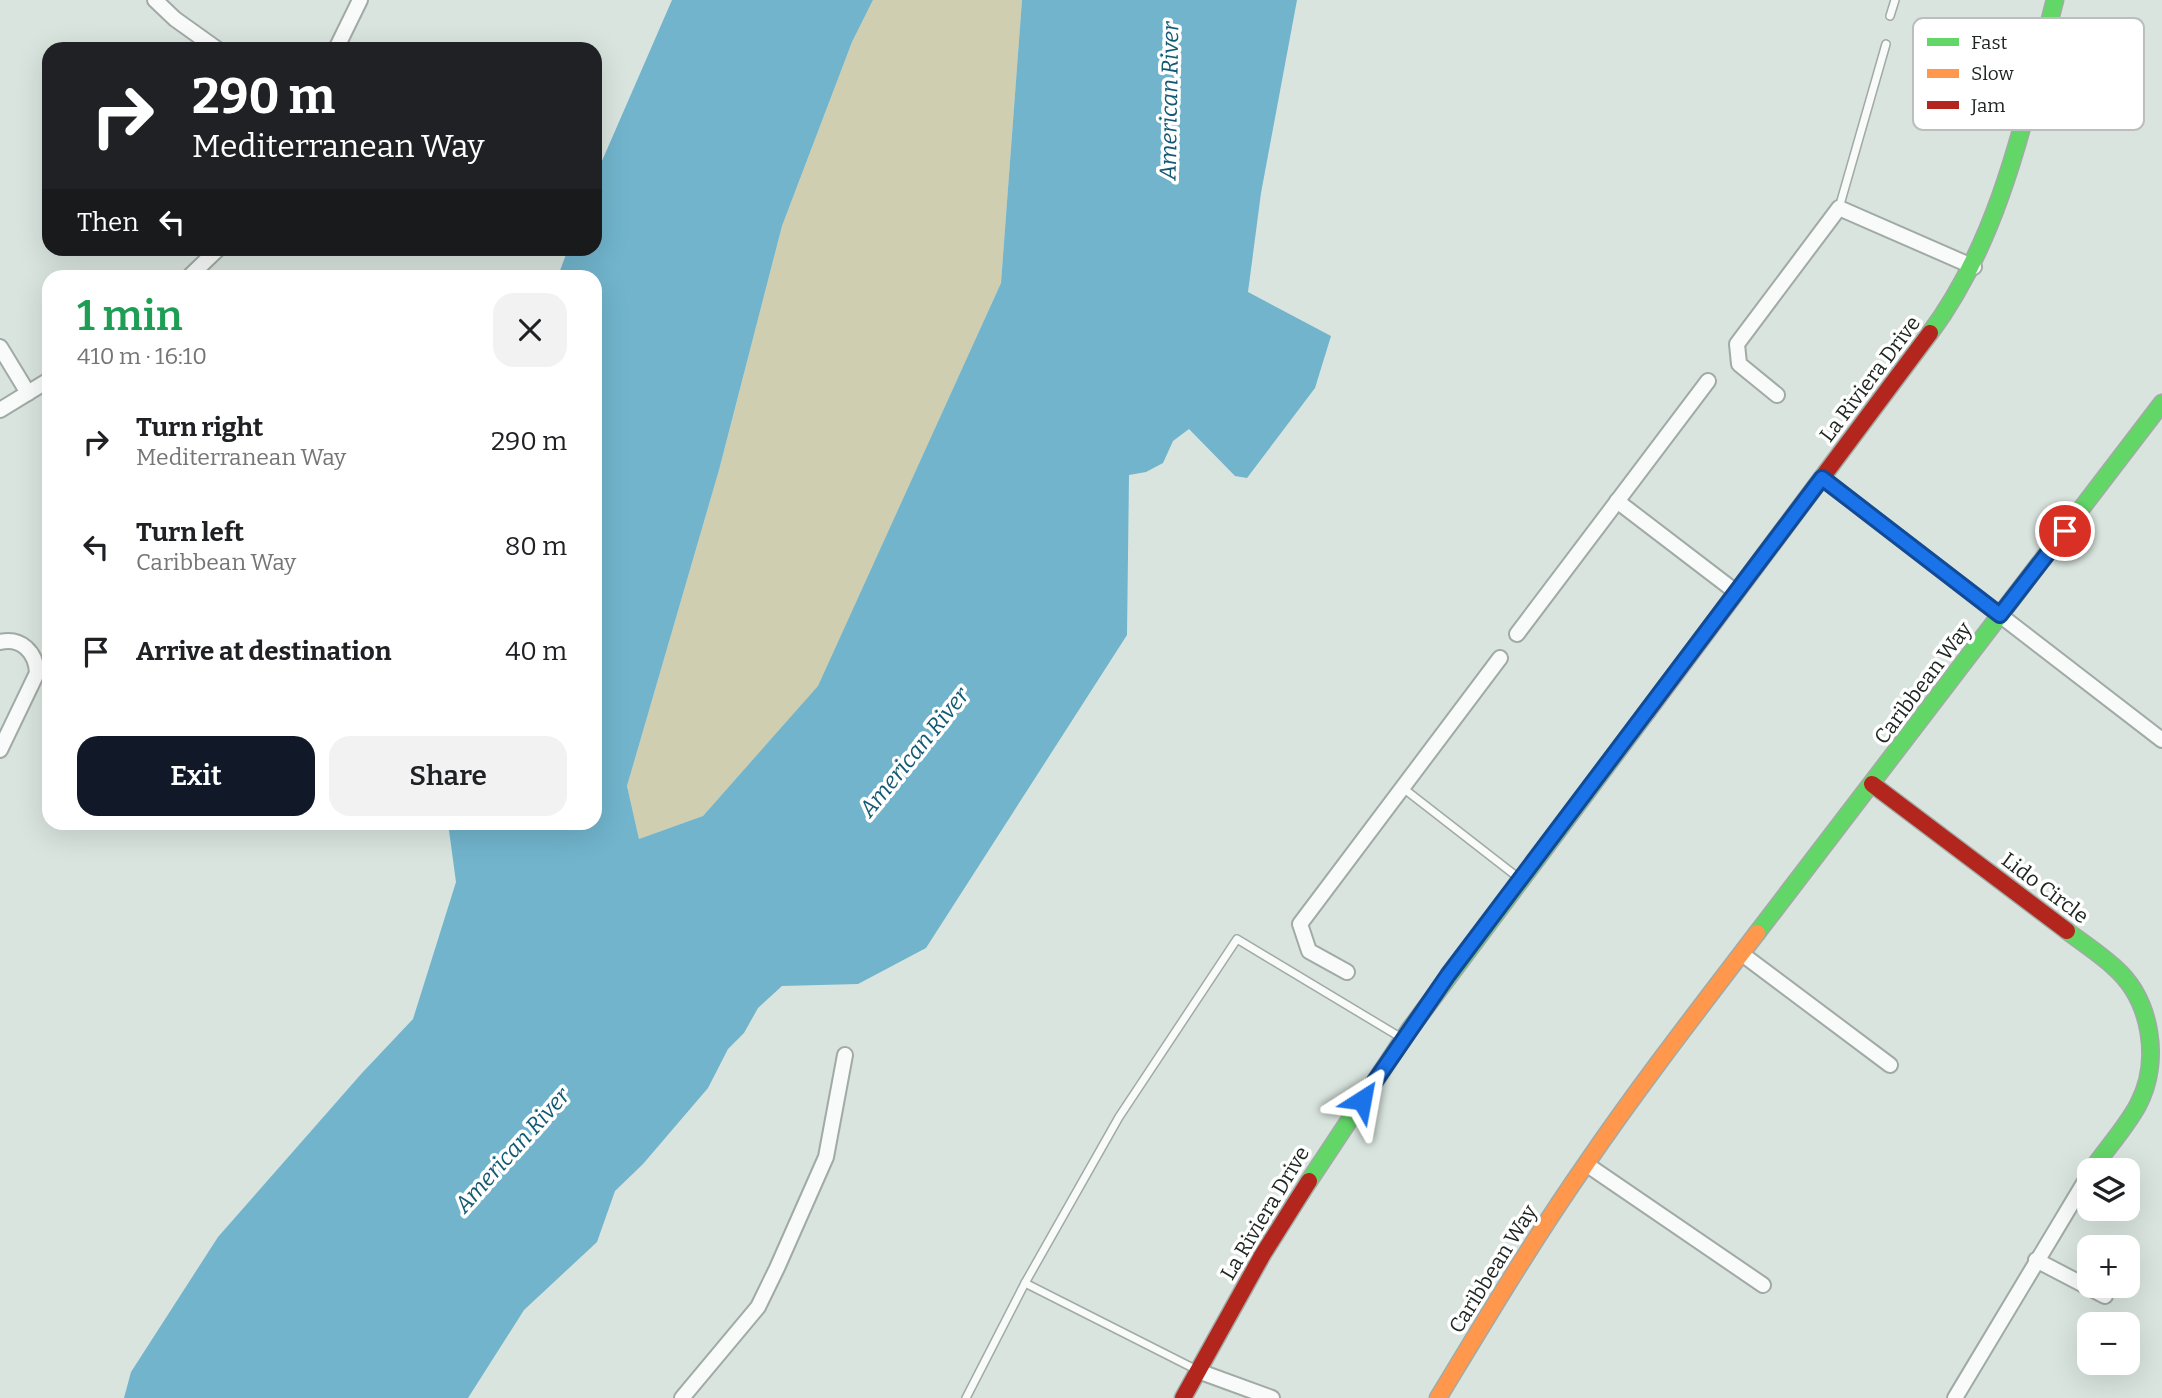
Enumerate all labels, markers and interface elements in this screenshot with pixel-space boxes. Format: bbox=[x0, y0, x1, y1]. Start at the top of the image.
legend bbox=[1913, 18, 2144, 130]
water label: American River bbox=[1154, 20, 1184, 181]
text: Fast bbox=[1971, 31, 2008, 54]
text: Slow bbox=[1971, 62, 2014, 85]
text: 290 m bbox=[192, 67, 335, 126]
icon: right bbox=[77, 70, 168, 161]
text: Jam bbox=[1970, 94, 2005, 117]
text: Mediterranean Way bbox=[192, 127, 484, 165]
icon: left bbox=[153, 203, 191, 241]
text: Then bbox=[77, 207, 139, 238]
text: 1 min bbox=[77, 291, 183, 341]
button: close bbox=[493, 293, 567, 367]
street label: La Riviera Drive bbox=[1814, 311, 1926, 447]
text: 410 m · 16:10 bbox=[77, 342, 207, 370]
text: Turn right bbox=[136, 412, 263, 443]
icon: right bbox=[77, 423, 115, 461]
text: 290 m bbox=[491, 426, 567, 457]
text: Mediterranean Way bbox=[136, 443, 346, 471]
pin bbox=[2035, 501, 2095, 561]
icon: arrive bbox=[2046, 512, 2084, 550]
text: Turn left bbox=[136, 517, 244, 548]
icon: left bbox=[77, 528, 115, 566]
text: 80 m bbox=[505, 531, 567, 562]
text: Caribbean Way bbox=[136, 548, 296, 576]
street label: Caribbean Way bbox=[1869, 616, 1978, 749]
icon: arrive bbox=[77, 633, 115, 671]
text: Arrive at destination bbox=[136, 636, 391, 667]
text: 40 m bbox=[505, 636, 567, 667]
water label: American River bbox=[853, 680, 976, 823]
button: Exit bbox=[77, 736, 315, 816]
button: Share bbox=[329, 736, 567, 816]
street label: Lido Circle bbox=[1996, 847, 2094, 929]
position arrow bbox=[1325, 1063, 1399, 1137]
water label: American River bbox=[448, 1081, 577, 1219]
street label: La Riviera Drive bbox=[1215, 1142, 1315, 1284]
map controls bbox=[2077, 1158, 2140, 1375]
button: layers bbox=[2077, 1158, 2140, 1221]
street label: Caribbean Way bbox=[1443, 1199, 1543, 1338]
button: + bbox=[2077, 1235, 2140, 1298]
button: − bbox=[2077, 1312, 2140, 1375]

